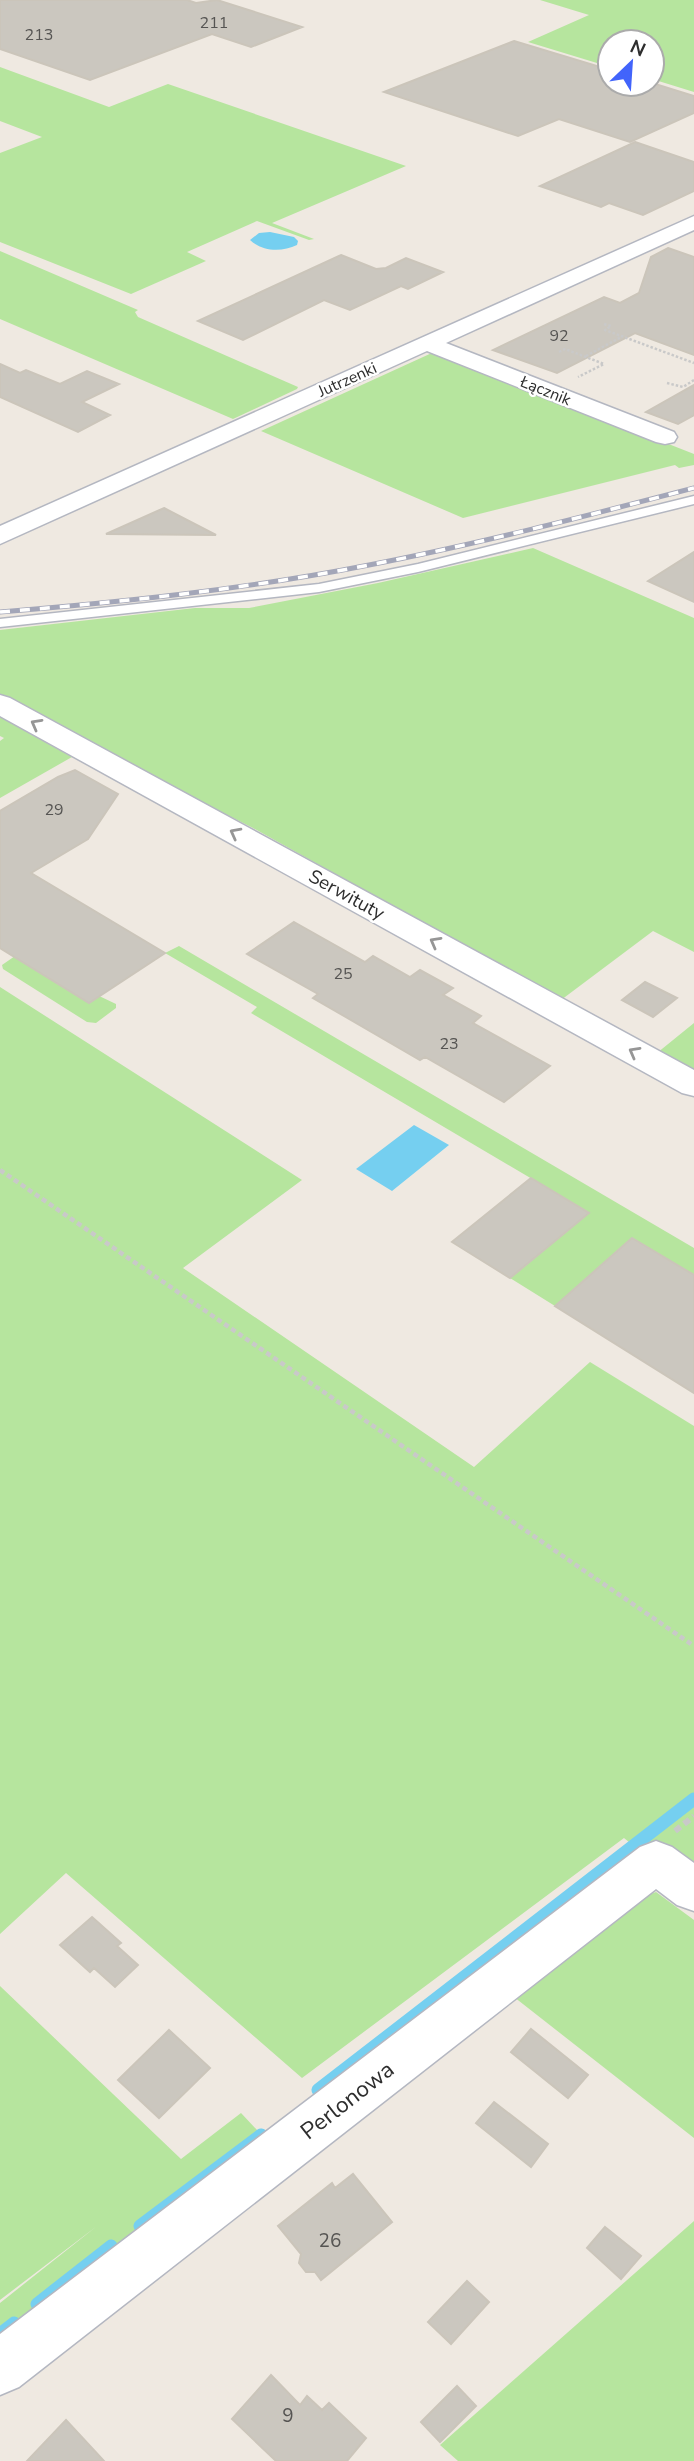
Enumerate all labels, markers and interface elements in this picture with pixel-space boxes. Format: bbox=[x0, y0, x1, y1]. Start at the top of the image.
house number: 211 bbox=[200, 12, 228, 34]
house number: 213 bbox=[25, 24, 53, 46]
north arrow bbox=[596, 28, 666, 98]
text: N bbox=[626, 34, 650, 63]
house number: 92 bbox=[549, 325, 569, 347]
street label: Jutrzenki bbox=[314, 357, 380, 403]
street label: Łącznik bbox=[516, 370, 575, 411]
one-way arrow bbox=[31, 719, 43, 732]
house number: 29 bbox=[44, 799, 64, 821]
one-way arrow bbox=[230, 828, 243, 842]
street label: Serwituty bbox=[304, 863, 389, 927]
one-way arrow bbox=[430, 937, 442, 950]
house number: 25 bbox=[333, 963, 353, 985]
house number: 23 bbox=[439, 1033, 459, 1055]
one-way arrow bbox=[629, 1047, 642, 1060]
street label: Perlonowa bbox=[294, 2054, 401, 2147]
house number: 26 bbox=[319, 2228, 341, 2254]
house number: 9 bbox=[282, 2403, 294, 2429]

